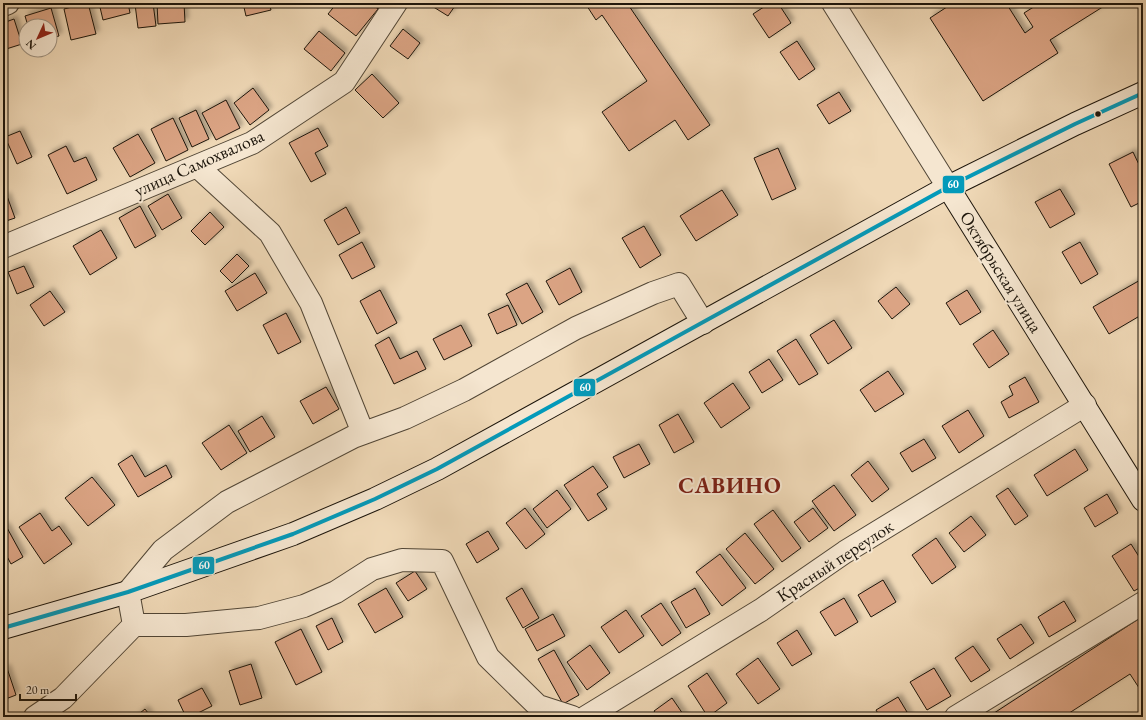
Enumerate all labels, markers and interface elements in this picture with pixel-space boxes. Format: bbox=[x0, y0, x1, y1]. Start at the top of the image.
north arrow bbox=[18, 18, 58, 58]
text: N bbox=[23, 37, 39, 53]
unlabelled marker bbox=[1093, 109, 1103, 119]
street label: улица Самохвалова bbox=[130, 123, 268, 202]
line badge: 60 bbox=[942, 175, 965, 194]
text: 60 bbox=[947, 177, 959, 191]
street label: Октябрьская улица bbox=[955, 207, 1048, 337]
line badge: 60 bbox=[573, 378, 596, 397]
text: 60 bbox=[579, 380, 591, 394]
district label: САВИНО bbox=[678, 471, 782, 500]
street label: Красный переулок bbox=[772, 514, 898, 607]
line badge: 60 bbox=[192, 556, 215, 575]
text: 60 bbox=[198, 558, 210, 572]
scale bar bbox=[20, 676, 76, 702]
text: 20 m bbox=[26, 682, 50, 698]

